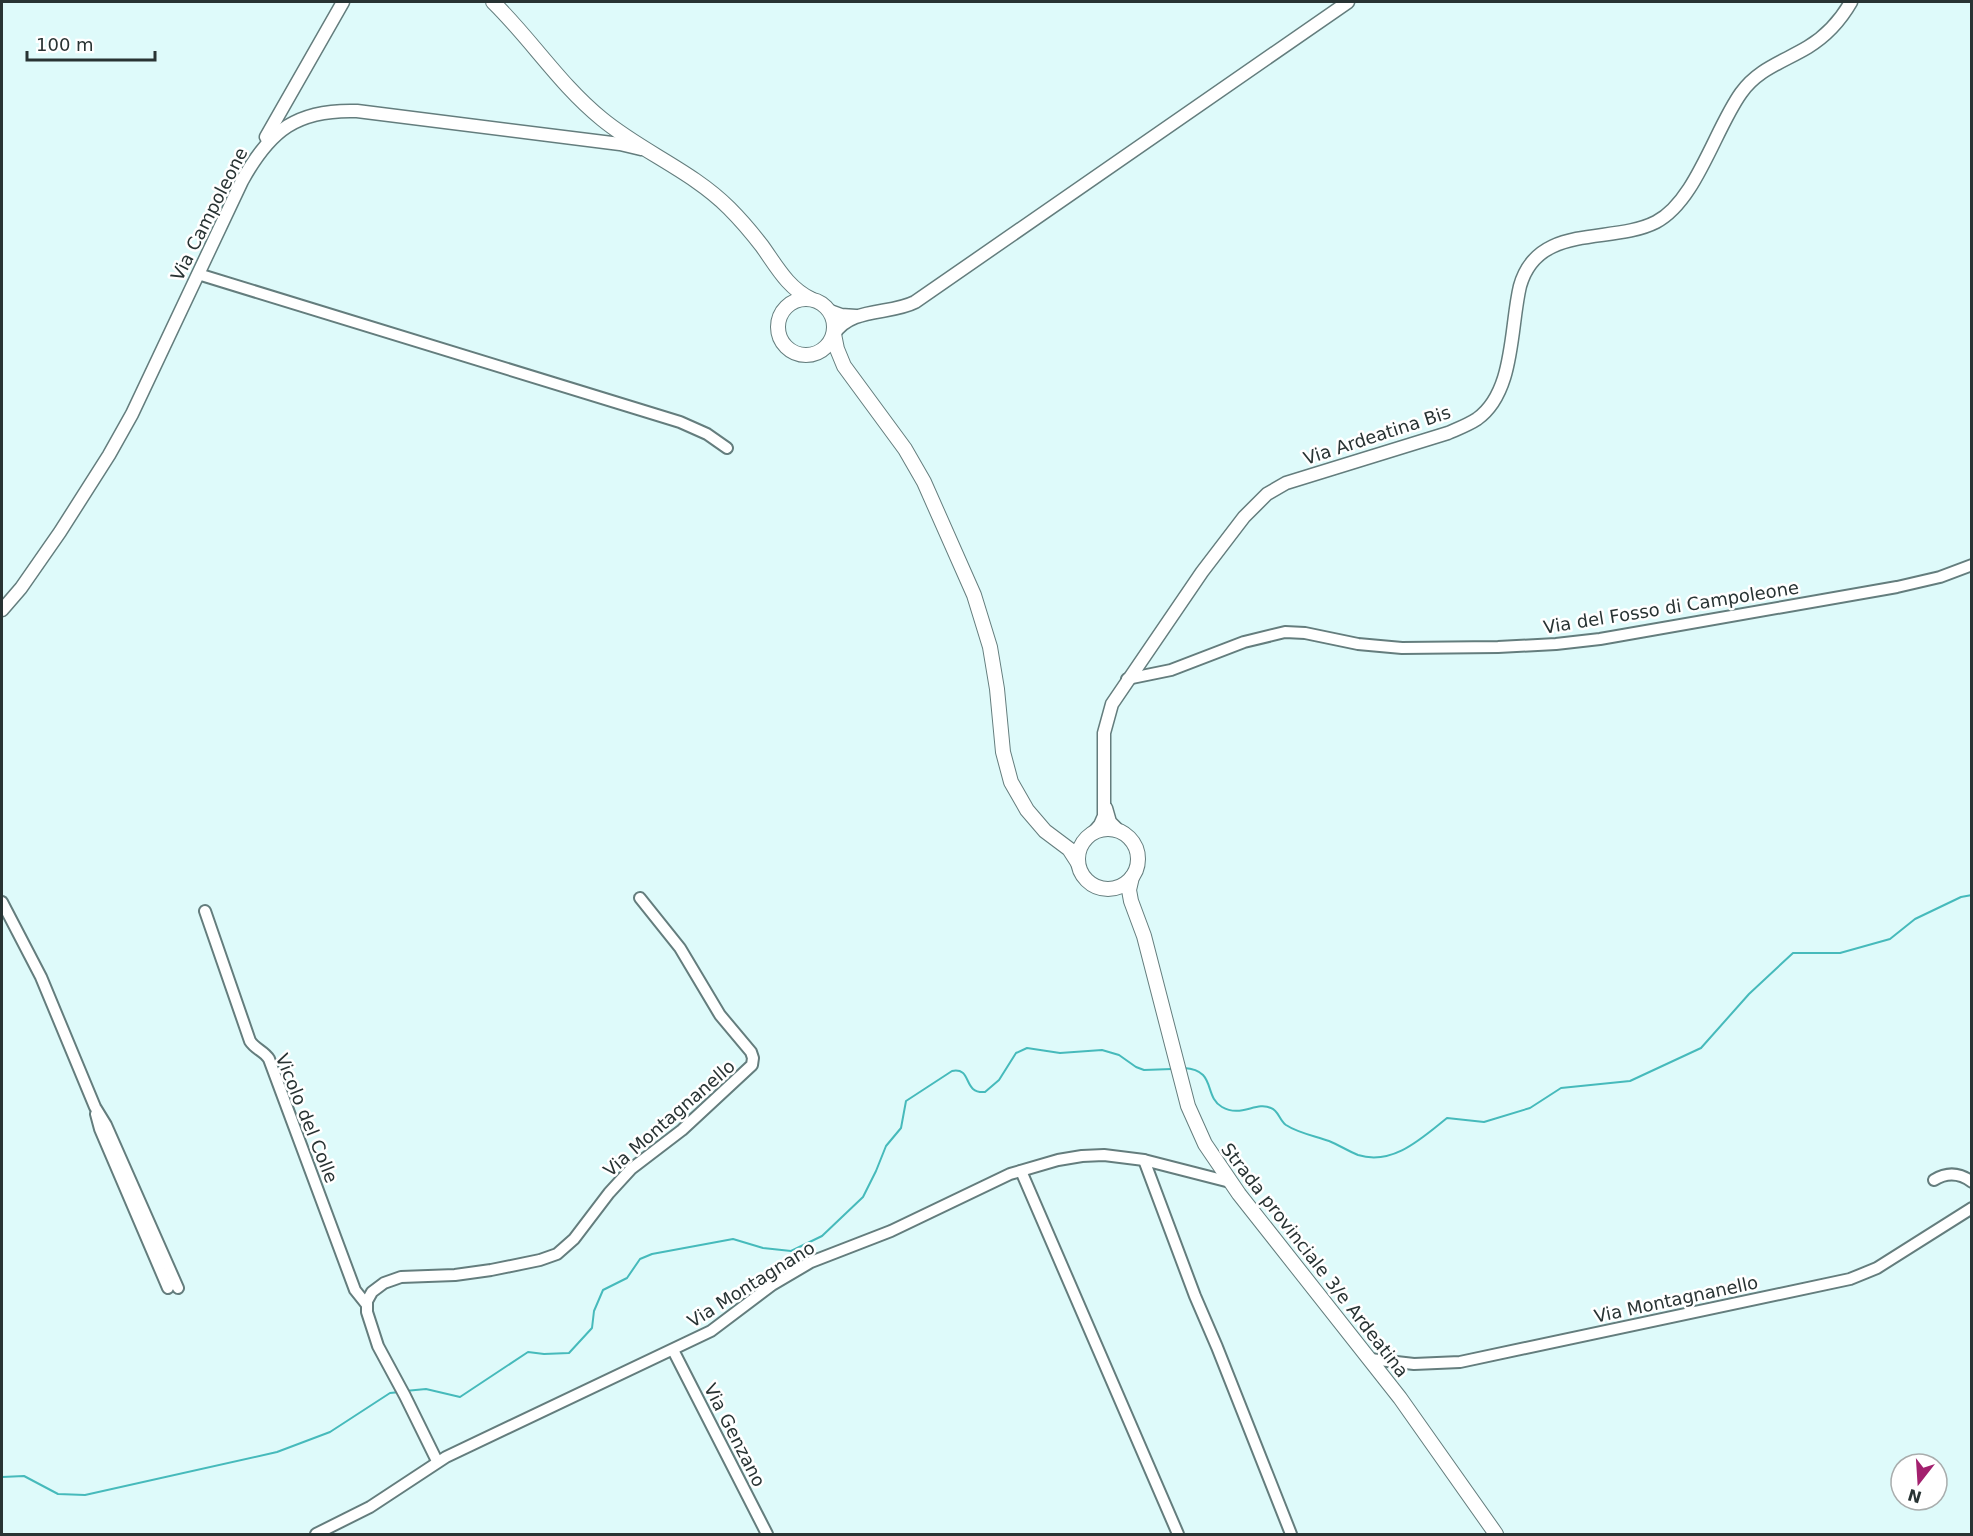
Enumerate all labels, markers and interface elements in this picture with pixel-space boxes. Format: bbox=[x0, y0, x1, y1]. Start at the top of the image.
scale bar bbox=[27, 24, 154, 62]
text: 100 m bbox=[36, 34, 94, 55]
street label: Via Campoleone bbox=[166, 144, 252, 284]
street label: Via Ardeatina Bis bbox=[1301, 401, 1453, 469]
street label: Via del Fosso di Campoleone bbox=[1542, 576, 1800, 638]
street label: Vicolo del Colle bbox=[272, 1050, 342, 1186]
street label: Via Montagnanello bbox=[599, 1055, 739, 1181]
street label: Strada provinciale 3/e Ardeatina bbox=[1217, 1139, 1413, 1381]
street label: Via Montagnano bbox=[684, 1236, 818, 1332]
street label: Via Montagnanello bbox=[1592, 1271, 1760, 1327]
street label: Via Genzano bbox=[700, 1380, 770, 1490]
north arrow bbox=[1889, 1452, 1949, 1512]
text: N bbox=[1906, 1485, 1924, 1507]

